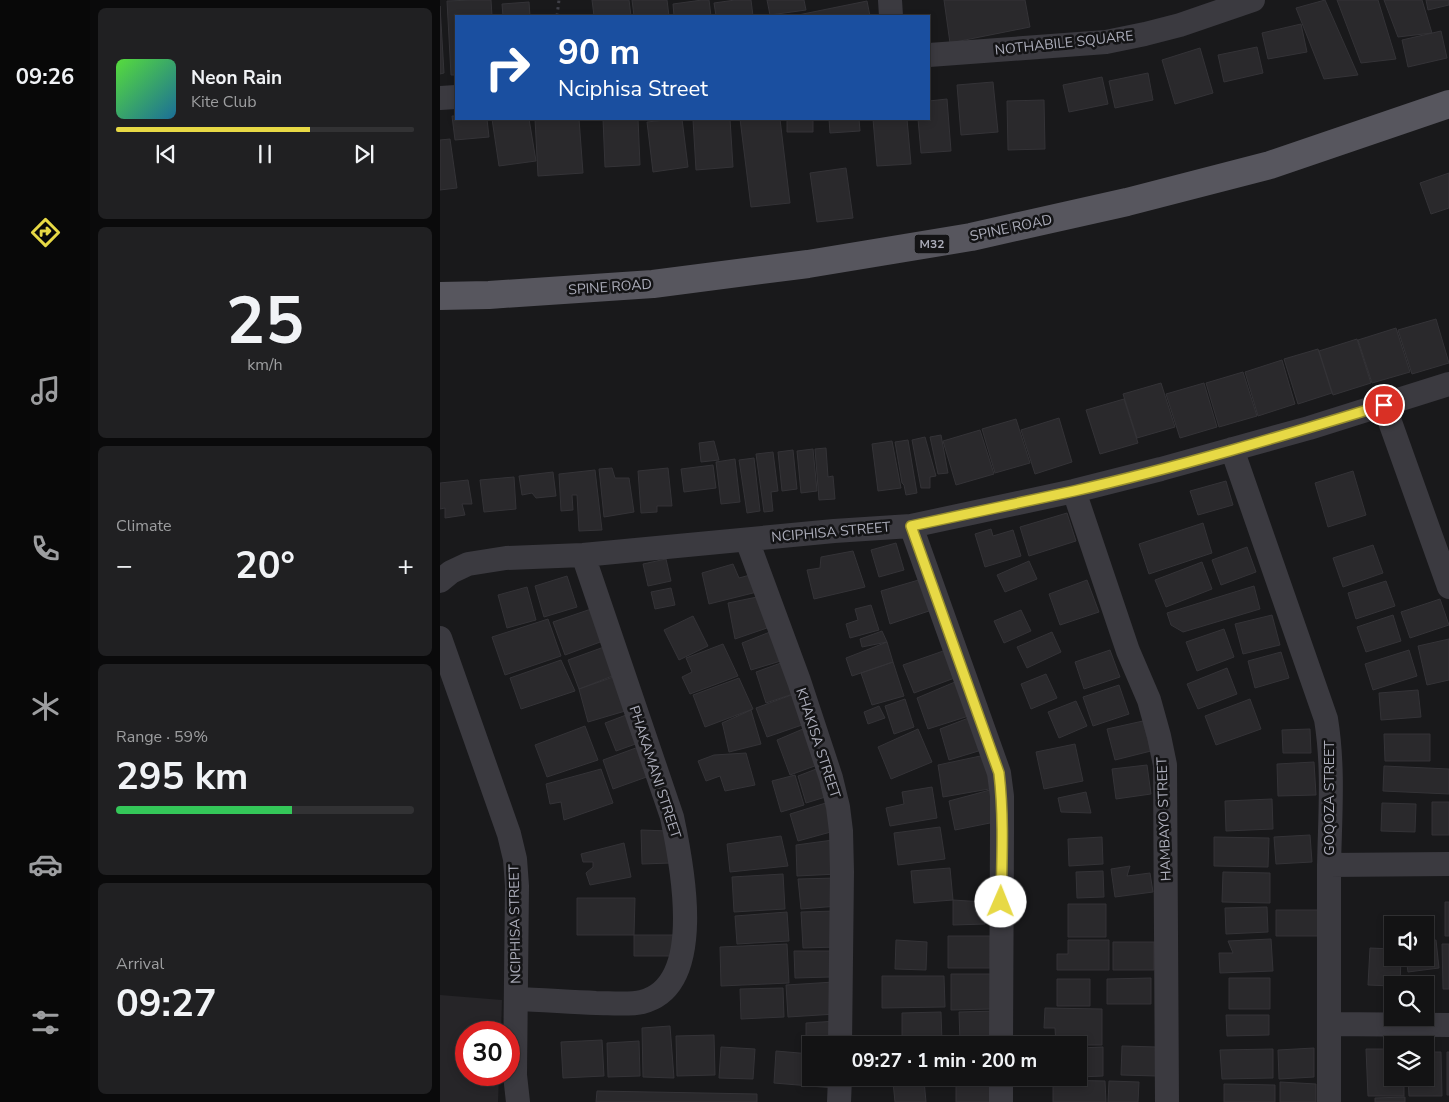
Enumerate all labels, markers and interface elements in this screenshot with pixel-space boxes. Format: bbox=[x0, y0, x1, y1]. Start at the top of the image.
street label: NOTHABILE SQUARE bbox=[994, 26, 1134, 60]
text: 90 m bbox=[558, 29, 640, 76]
icon: right bbox=[475, 35, 540, 100]
text: 09:26 bbox=[16, 62, 74, 92]
text: Neon Rain bbox=[191, 65, 282, 91]
text: Nciphisa Street bbox=[558, 74, 708, 104]
text: Kite Club bbox=[191, 91, 257, 113]
icon: previous bbox=[152, 140, 180, 168]
icon: pause bbox=[251, 140, 279, 168]
icon: next bbox=[350, 140, 378, 168]
street label: SPINE ROAD bbox=[968, 210, 1054, 246]
icon: directions bbox=[28, 215, 63, 250]
road number: M32 bbox=[914, 234, 950, 253]
street label: SPINE ROAD bbox=[568, 275, 652, 299]
text: 25 bbox=[226, 277, 304, 366]
text: km/h bbox=[247, 354, 283, 376]
icon: music bbox=[28, 373, 63, 408]
pin bbox=[1363, 384, 1405, 426]
icon: arrive bbox=[1370, 391, 1398, 419]
text: Climate bbox=[116, 515, 171, 537]
street label: NCIPHISA STREET bbox=[771, 517, 892, 547]
icon: phone bbox=[28, 531, 63, 566]
text: 20° bbox=[235, 540, 295, 591]
text: − bbox=[116, 547, 133, 585]
text: + bbox=[397, 547, 414, 585]
street label: KHAKISA STREET bbox=[791, 685, 845, 801]
icon: climate bbox=[28, 689, 63, 724]
street label: PHAKAMANI STREET bbox=[625, 703, 686, 841]
text: Range · 59% bbox=[116, 726, 208, 748]
street label: GOQOZA STREET bbox=[1320, 740, 1339, 855]
text: 295 km bbox=[116, 751, 248, 802]
street label: HAMBAYO STREET bbox=[1152, 756, 1176, 881]
icon: car bbox=[28, 847, 63, 882]
street label: NCIPHISA STREET bbox=[504, 863, 526, 984]
position arrow bbox=[974, 875, 1026, 927]
map controls bbox=[1384, 916, 1434, 1086]
button: sound bbox=[1384, 916, 1434, 966]
text: Arrival bbox=[116, 953, 164, 975]
button: search bbox=[1384, 976, 1434, 1026]
text: 09:27 bbox=[116, 978, 217, 1029]
icon: filters bbox=[28, 1005, 63, 1040]
speed limit sign: 30 bbox=[455, 1021, 520, 1086]
button: layers bbox=[1384, 1036, 1434, 1086]
text: 09:27 · 1 min · 200 m bbox=[852, 1048, 1037, 1074]

